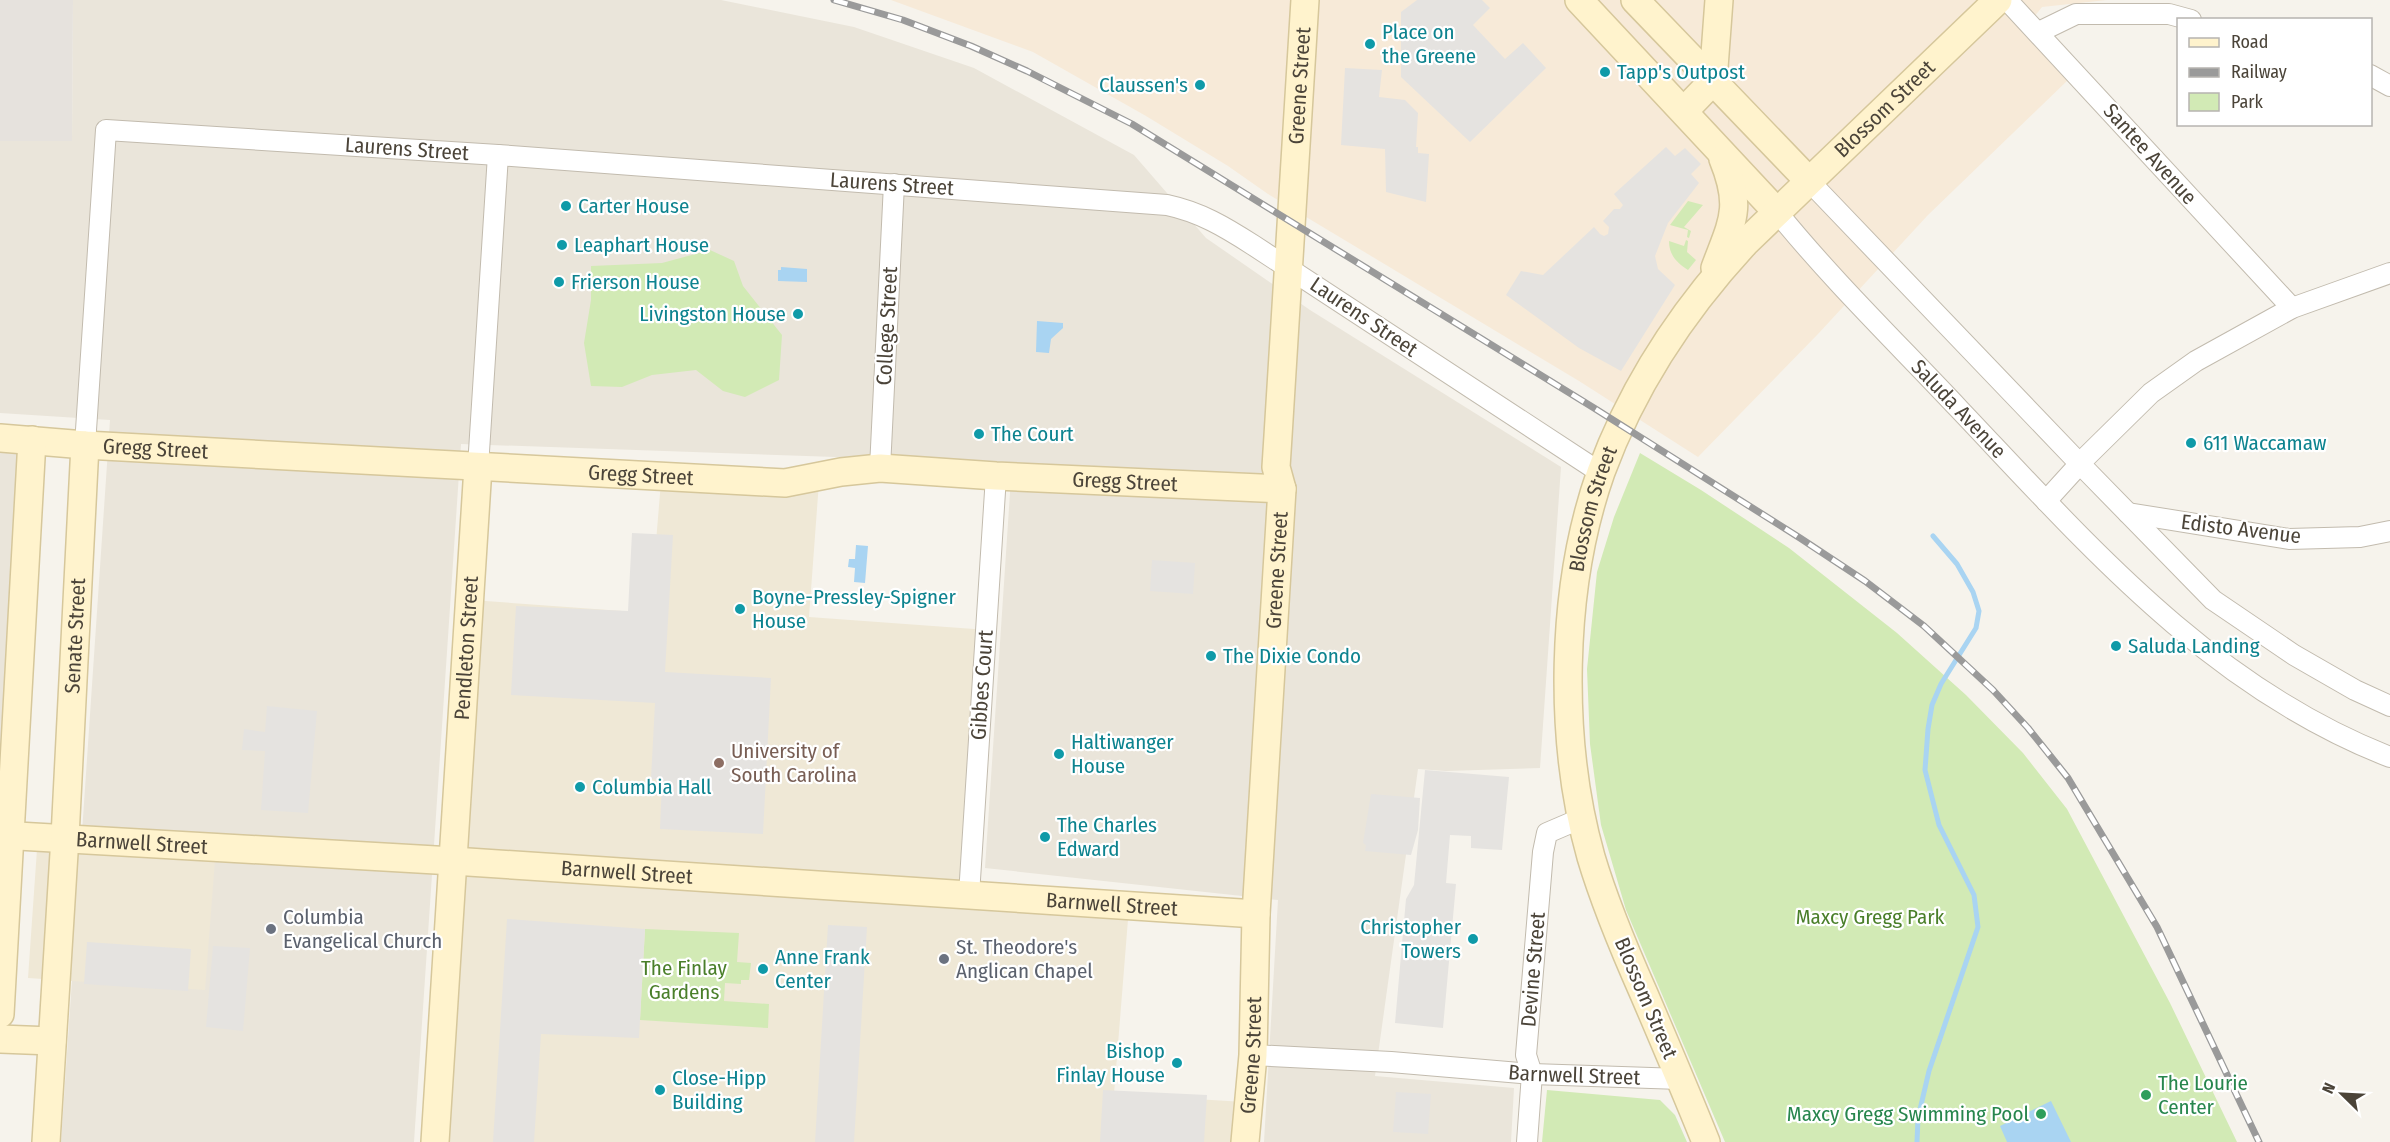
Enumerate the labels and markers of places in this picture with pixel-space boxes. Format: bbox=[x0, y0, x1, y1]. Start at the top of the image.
place label: Place on the Greene bbox=[1382, 19, 1476, 69]
marker: Place on the Greene bbox=[1363, 37, 1377, 51]
place label: Tapp's Outpost bbox=[1617, 59, 1745, 85]
marker: Tapp's Outpost bbox=[1598, 65, 1612, 79]
place label: Claussen's bbox=[1099, 72, 1188, 98]
marker: Claussen's bbox=[1193, 78, 1207, 92]
place label: Carter House bbox=[578, 193, 689, 219]
marker: Carter House bbox=[559, 199, 573, 213]
place label: Leaphart House bbox=[574, 232, 709, 258]
marker: Leaphart House bbox=[555, 238, 569, 252]
place label: Frierson House bbox=[571, 269, 700, 295]
marker: Frierson House bbox=[552, 275, 566, 289]
place label: Livingston House bbox=[639, 301, 786, 327]
marker: Livingston House bbox=[791, 307, 805, 321]
place label: The Court bbox=[991, 421, 1074, 447]
marker: The Court bbox=[972, 427, 986, 441]
place label: 611 Waccamaw bbox=[2203, 430, 2327, 456]
marker: 611 Waccamaw bbox=[2184, 436, 2198, 450]
place label: Boyne-Pressley-Spigner House bbox=[752, 584, 956, 634]
marker: Boyne-Pressley-Spigner House bbox=[733, 602, 747, 616]
place label: Saluda Landing bbox=[2128, 633, 2260, 659]
marker: Saluda Landing bbox=[2109, 639, 2123, 653]
place label: The Dixie Condo bbox=[1223, 643, 1361, 669]
marker: The Dixie Condo bbox=[1204, 649, 1218, 663]
place label: Haltiwanger House bbox=[1071, 729, 1174, 779]
place label: University of South Carolina bbox=[731, 738, 857, 788]
marker: Haltiwanger House bbox=[1052, 747, 1066, 761]
marker: University of South Carolina bbox=[712, 756, 726, 770]
place label: Columbia Hall bbox=[592, 774, 712, 800]
marker: Columbia Hall bbox=[573, 780, 587, 794]
place label: The Charles Edward bbox=[1057, 812, 1157, 862]
marker: The Charles Edward bbox=[1038, 830, 1052, 844]
place label: Columbia Evangelical Church bbox=[283, 904, 442, 954]
place label: Christopher Towers bbox=[1360, 914, 1462, 964]
marker: Columbia Evangelical Church bbox=[264, 922, 278, 936]
marker: Christopher Towers bbox=[1466, 932, 1480, 946]
place label: St. Theodore's Anglican Chapel bbox=[956, 934, 1093, 984]
place label: Anne Frank Center bbox=[775, 944, 870, 994]
marker: St. Theodore's Anglican Chapel bbox=[937, 952, 951, 966]
marker: Anne Frank Center bbox=[756, 962, 770, 976]
place label: Bishop Finlay House bbox=[1056, 1038, 1165, 1088]
marker: Bishop Finlay House bbox=[1170, 1056, 1184, 1070]
place label: Close-Hipp Building bbox=[672, 1065, 766, 1115]
place label: The Lourie Center bbox=[2158, 1070, 2248, 1120]
marker: Close-Hipp Building bbox=[653, 1083, 667, 1097]
marker: The Lourie Center bbox=[2139, 1088, 2153, 1102]
place label: Maxcy Gregg Swimming Pool bbox=[1787, 1101, 2029, 1127]
marker: Maxcy Gregg Swimming Pool bbox=[2034, 1107, 2048, 1121]

